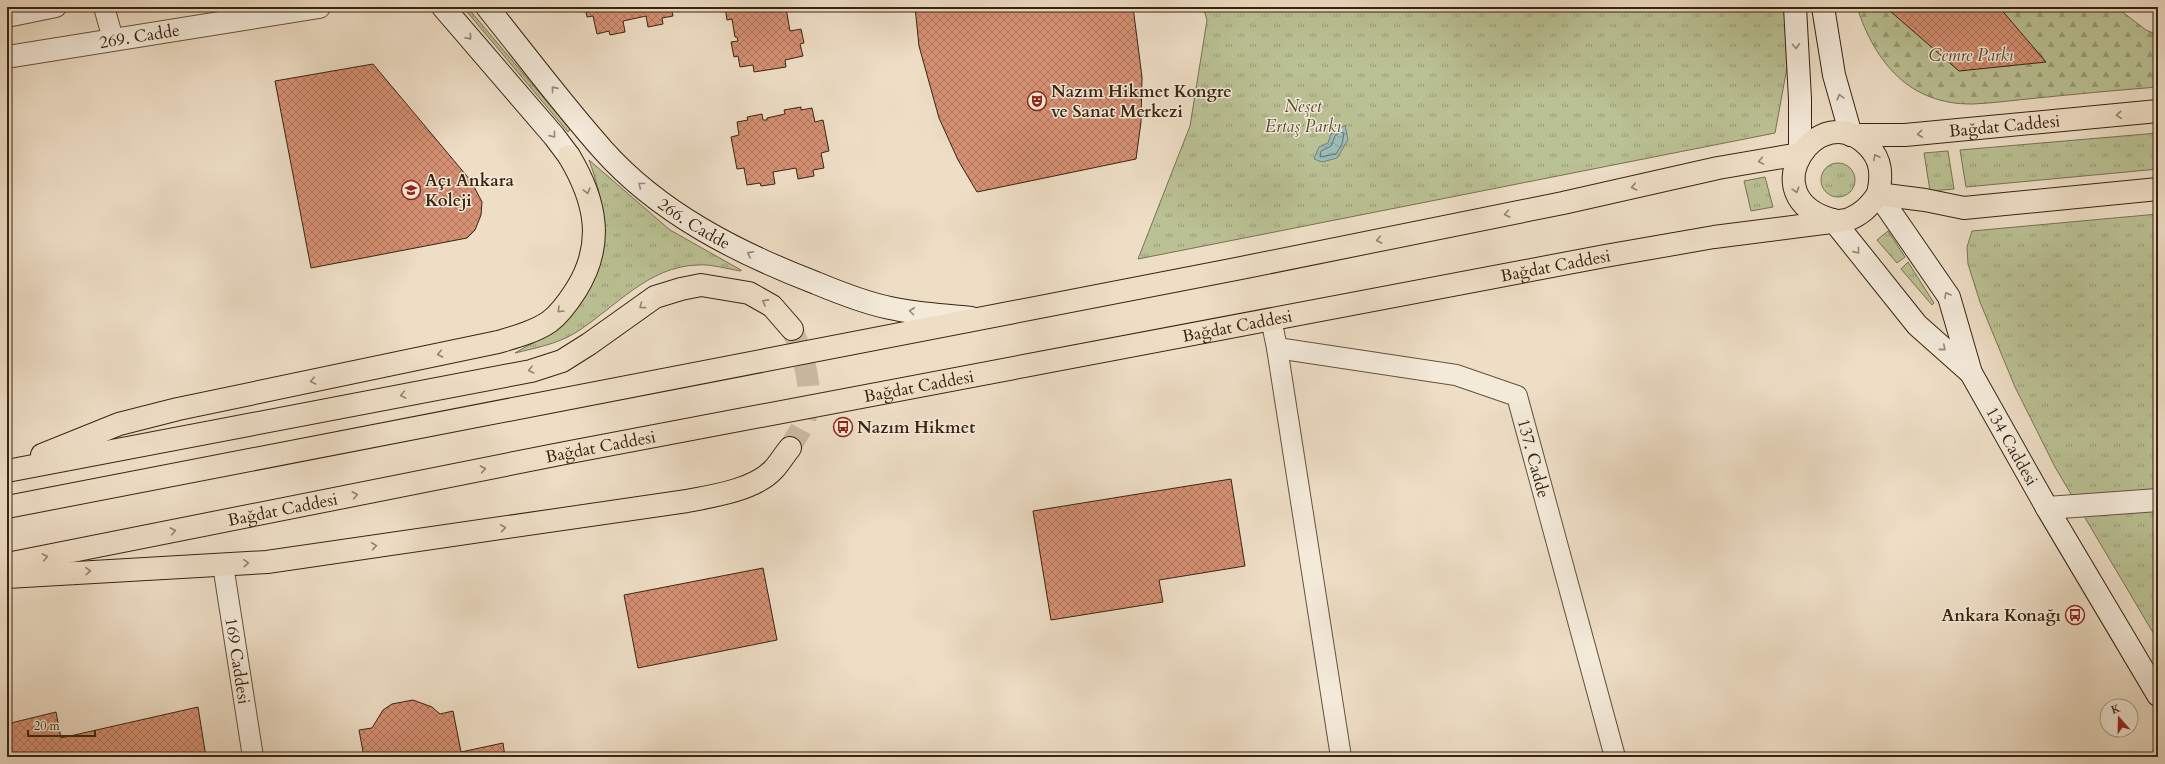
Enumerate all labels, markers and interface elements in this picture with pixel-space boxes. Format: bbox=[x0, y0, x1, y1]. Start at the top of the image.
street label: 269. Cadde bbox=[97, 19, 181, 54]
one-way arrow bbox=[464, 32, 471, 39]
one-way arrow bbox=[1792, 43, 1801, 49]
park label: Cemre Parkı bbox=[1929, 44, 2014, 67]
place label: Nazım Hikmet Kongre ve Sanat Merkezi bbox=[1051, 80, 1232, 123]
one-way arrow bbox=[551, 87, 558, 94]
theatre icon: Nazım Hikmet Kongre ve Sanat Merkezi bbox=[1026, 90, 1048, 112]
one-way arrow bbox=[1836, 94, 1845, 101]
park label: Neşet Ertaş Parkı bbox=[1265, 95, 1341, 138]
street label: Bağdat Caddesi bbox=[1948, 109, 2061, 143]
one-way arrow bbox=[2116, 110, 2122, 119]
one-way arrow bbox=[1917, 129, 1923, 138]
one-way arrow bbox=[549, 131, 556, 138]
one-way arrow bbox=[1873, 153, 1880, 161]
one-way arrow bbox=[1758, 156, 1764, 165]
place label: Açı Ankara Koleji bbox=[425, 169, 515, 212]
school or university icon: Açı Ankara Koleji bbox=[400, 179, 422, 201]
one-way arrow bbox=[638, 183, 645, 190]
one-way arrow bbox=[1631, 183, 1637, 191]
one-way arrow bbox=[1791, 186, 1800, 193]
one-way arrow bbox=[582, 188, 590, 194]
street label: 266. Cadde bbox=[653, 193, 734, 255]
one-way arrow bbox=[1504, 209, 1510, 218]
one-way arrow bbox=[1376, 235, 1383, 244]
street label: Bağdat Caddesi bbox=[1499, 244, 1613, 288]
one-way arrow bbox=[1853, 246, 1860, 253]
one-way arrow bbox=[747, 252, 755, 259]
one-way arrow bbox=[1945, 292, 1952, 299]
one-way arrow bbox=[762, 300, 769, 307]
one-way arrow bbox=[640, 301, 647, 308]
street label: Bağdat Caddesi bbox=[1180, 304, 1294, 348]
one-way arrow bbox=[557, 306, 565, 313]
one-way arrow bbox=[909, 307, 915, 316]
one-way arrow bbox=[1938, 343, 1946, 351]
one-way arrow bbox=[437, 350, 444, 358]
street label: Bağdat Caddesi bbox=[862, 365, 976, 408]
one-way arrow bbox=[527, 366, 534, 374]
one-way arrow bbox=[310, 376, 316, 384]
one-way arrow bbox=[400, 391, 406, 399]
street label: 134 Caddesi bbox=[1980, 403, 2043, 490]
bus stop icon: Nazım Hikmet bbox=[832, 416, 854, 438]
place label: Nazım Hikmet bbox=[857, 416, 975, 439]
street label: 137. Cadde bbox=[1512, 416, 1555, 501]
street label: Bağdat Caddesi bbox=[544, 425, 658, 469]
one-way arrow bbox=[480, 466, 486, 474]
street label: Bağdat Caddesi bbox=[226, 487, 340, 532]
one-way arrow bbox=[352, 491, 358, 499]
one-way arrow bbox=[500, 524, 506, 533]
one-way arrow bbox=[170, 528, 176, 536]
one-way arrow bbox=[371, 542, 377, 551]
one-way arrow bbox=[42, 553, 48, 561]
one-way arrow bbox=[243, 559, 249, 568]
one-way arrow bbox=[85, 567, 91, 576]
place label: Ankara Konağı bbox=[1941, 604, 2061, 627]
bus stop icon: Ankara Konağı bbox=[2064, 604, 2086, 626]
street label: 169 Caddesi bbox=[219, 616, 256, 706]
north arrow bbox=[2099, 698, 2139, 738]
text: K bbox=[2109, 700, 2123, 718]
scale bar bbox=[28, 712, 95, 738]
text: 20 m bbox=[34, 718, 61, 734]

